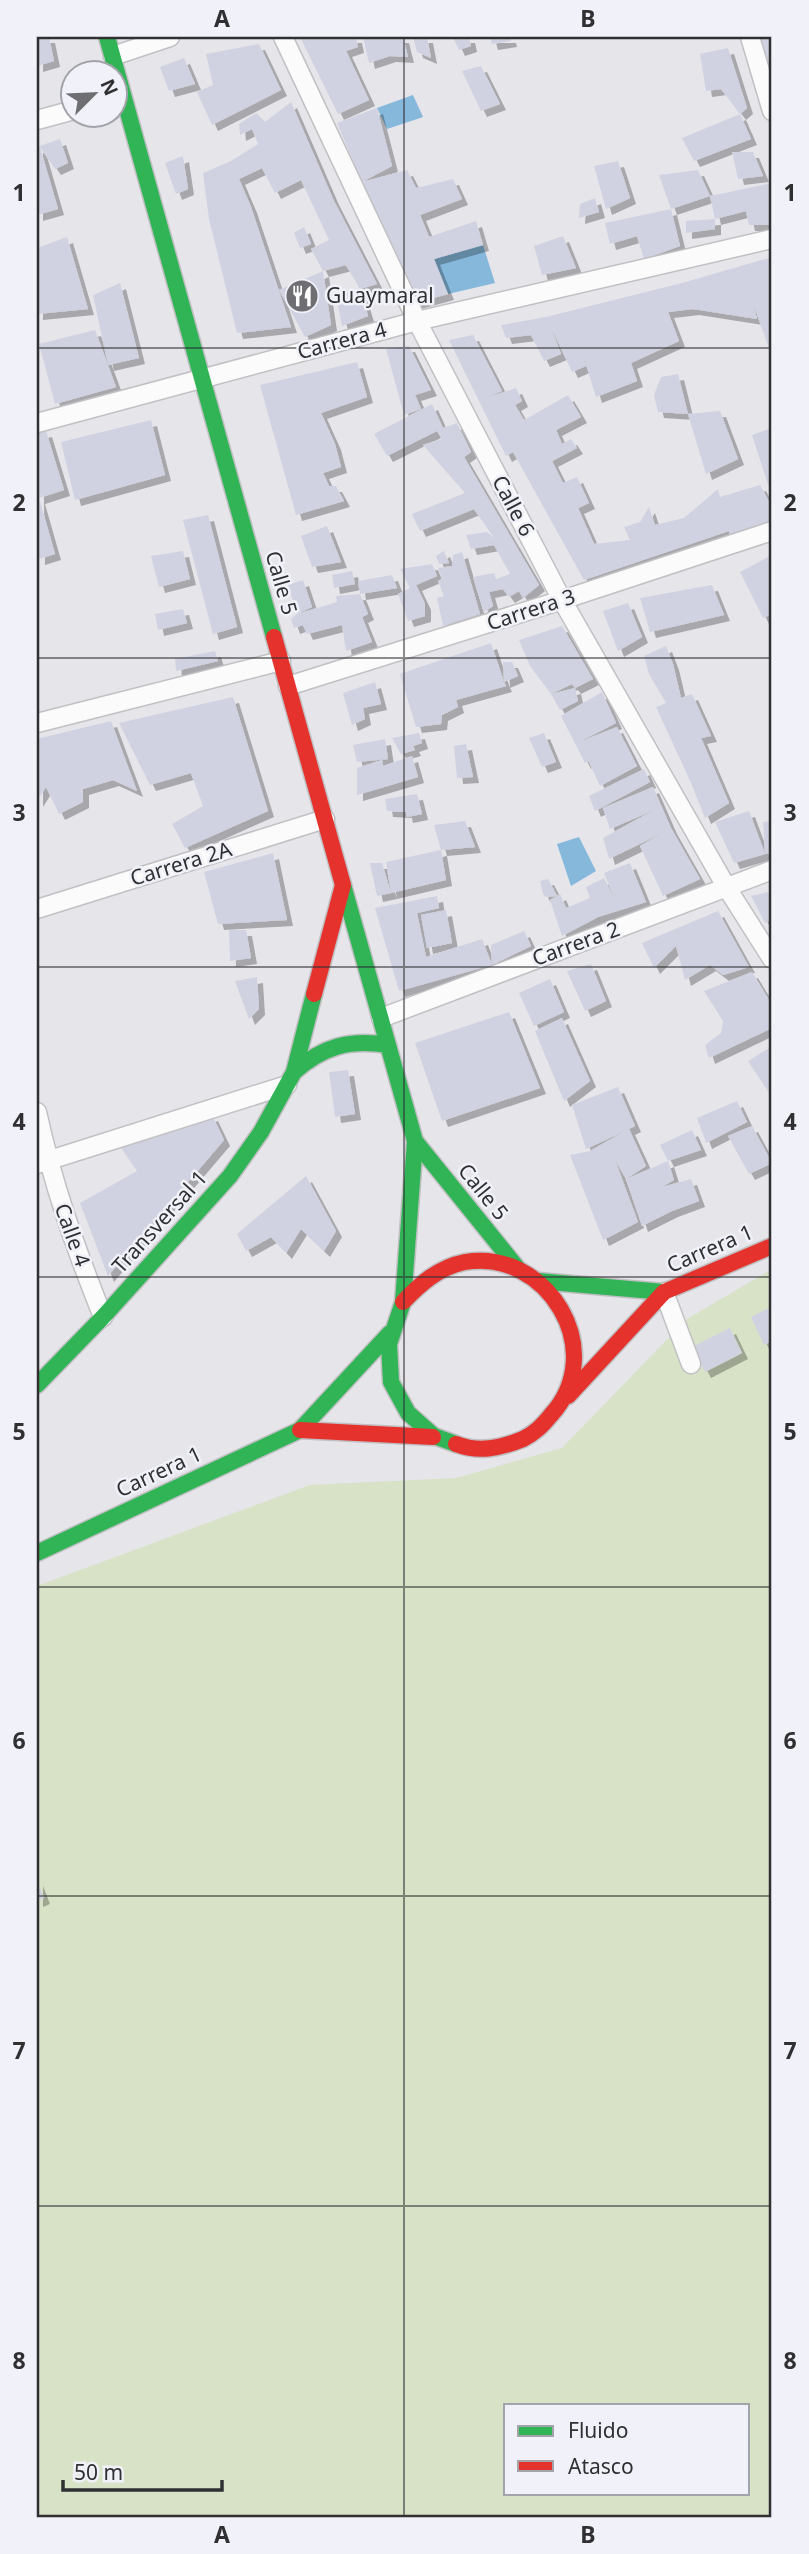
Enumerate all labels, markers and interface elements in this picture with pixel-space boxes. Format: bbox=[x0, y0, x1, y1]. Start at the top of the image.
text: A bbox=[214, 2, 230, 34]
text: B bbox=[580, 2, 596, 34]
north arrow bbox=[60, 60, 130, 130]
text: N bbox=[95, 75, 125, 99]
text: 1 bbox=[12, 176, 26, 208]
text: 1 bbox=[783, 176, 797, 208]
restaurant icon: Guaymaral bbox=[283, 277, 321, 315]
place label: Guaymaral bbox=[326, 281, 434, 309]
street label: Carrera 4 bbox=[294, 315, 389, 365]
street label: Calle 6 bbox=[486, 470, 542, 541]
text: 2 bbox=[12, 486, 26, 518]
text: 2 bbox=[783, 486, 797, 518]
street label: Calle 5 bbox=[260, 548, 304, 618]
street label: Carrera 3 bbox=[483, 582, 578, 636]
text: 3 bbox=[12, 796, 26, 828]
text: 3 bbox=[783, 796, 797, 828]
street label: Carrera 2A bbox=[127, 834, 235, 892]
street label: Carrera 2 bbox=[528, 914, 623, 972]
text: 4 bbox=[12, 1105, 26, 1137]
text: 4 bbox=[783, 1105, 797, 1137]
street label: Calle 5 bbox=[452, 1157, 515, 1226]
street label: Transversal 1 bbox=[105, 1164, 213, 1279]
street label: Calle 4 bbox=[49, 1199, 97, 1270]
street label: Carrera 1 bbox=[662, 1217, 757, 1279]
text: 5 bbox=[12, 1415, 26, 1447]
text: 5 bbox=[783, 1415, 797, 1447]
street label: Carrera 1 bbox=[111, 1439, 206, 1503]
text: 6 bbox=[12, 1724, 26, 1756]
text: 6 bbox=[783, 1724, 797, 1756]
text: 7 bbox=[12, 2034, 26, 2066]
text: 7 bbox=[783, 2034, 797, 2066]
text: 8 bbox=[12, 2344, 26, 2376]
text: 8 bbox=[783, 2344, 797, 2376]
legend bbox=[504, 2404, 750, 2494]
text: Fluido bbox=[568, 2416, 628, 2444]
scale bar bbox=[63, 2449, 222, 2493]
text: Atasco bbox=[568, 2452, 634, 2480]
text: 50 m bbox=[74, 2458, 123, 2486]
text: A bbox=[214, 2518, 230, 2550]
text: B bbox=[580, 2518, 596, 2550]

